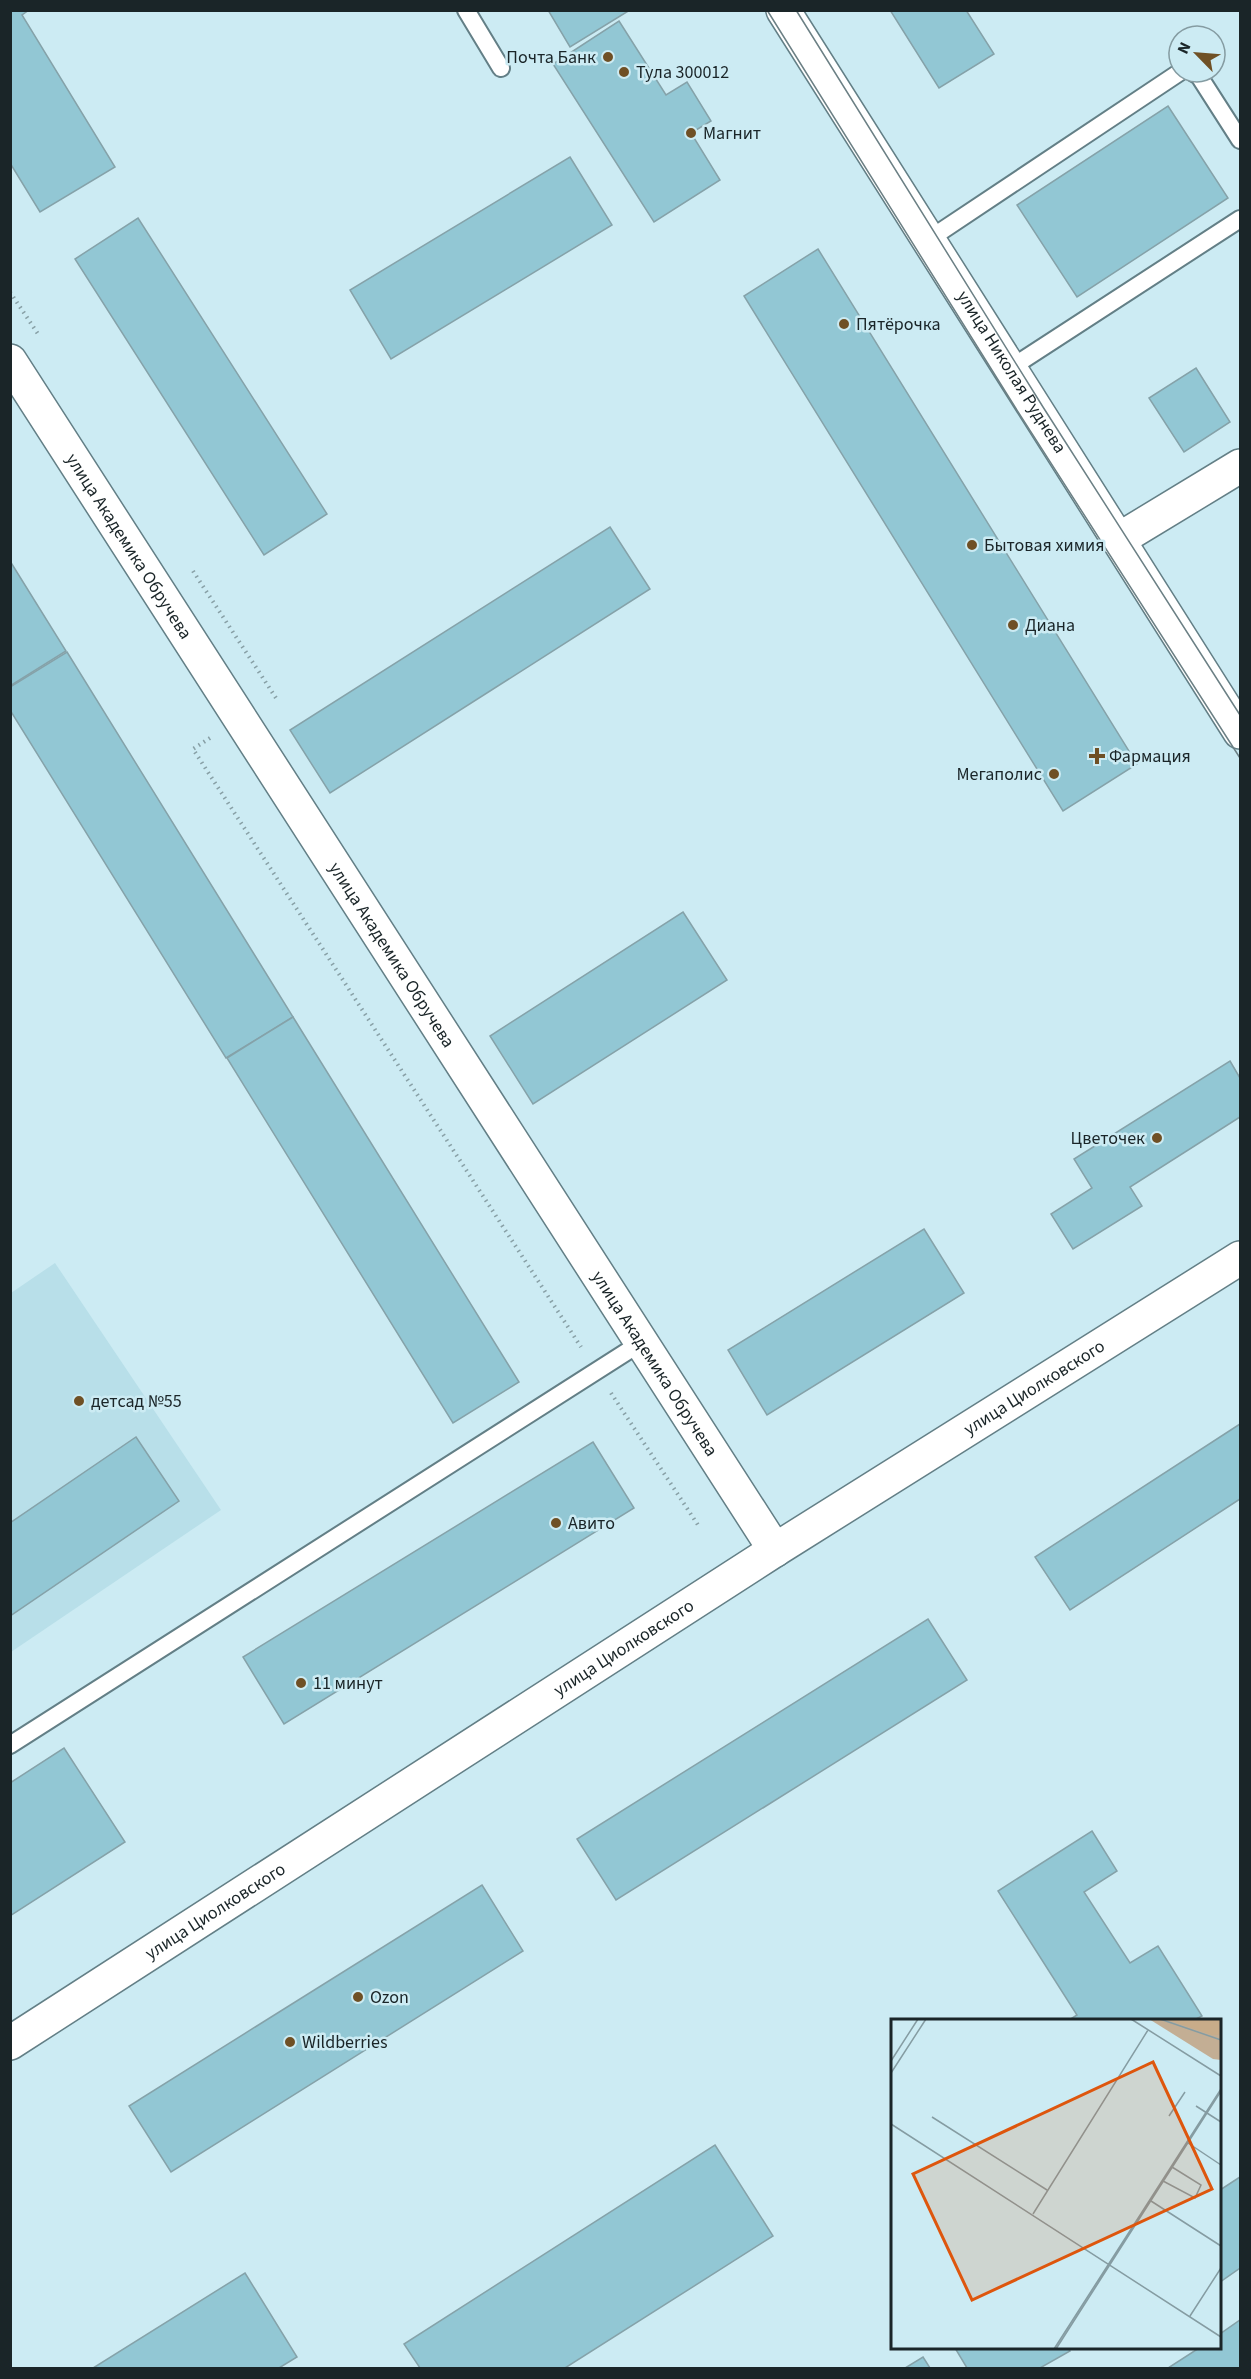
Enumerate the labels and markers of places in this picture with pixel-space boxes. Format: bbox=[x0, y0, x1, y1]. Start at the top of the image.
place label: Почта Банк bbox=[506, 45, 596, 70]
marker: Почта Банк bbox=[601, 50, 615, 64]
place label: Тула 300012 bbox=[636, 60, 729, 85]
marker: Тула 300012 bbox=[617, 65, 631, 79]
place label: Магнит bbox=[703, 121, 761, 146]
marker: Магнит bbox=[684, 126, 698, 140]
place label: Пятёрочка bbox=[856, 312, 941, 337]
marker: Пятёрочка bbox=[837, 317, 851, 331]
place label: Бытовая химия bbox=[984, 533, 1104, 558]
marker: Бытовая химия bbox=[965, 538, 979, 552]
place label: Диана bbox=[1025, 613, 1075, 638]
marker: Диана bbox=[1006, 618, 1020, 632]
place label: Фармация bbox=[1109, 744, 1191, 769]
marker: Фармация bbox=[1090, 749, 1104, 763]
place label: Мегаполис bbox=[956, 762, 1042, 787]
marker: Мегаполис bbox=[1047, 767, 1061, 781]
place label: Цветочек bbox=[1071, 1126, 1145, 1151]
marker: Цветочек bbox=[1150, 1131, 1164, 1145]
place label: детсад №55 bbox=[91, 1389, 182, 1414]
marker: детсад №55 bbox=[72, 1394, 86, 1408]
place label: Авито bbox=[568, 1511, 615, 1536]
marker: Авито bbox=[549, 1516, 563, 1530]
place label: 11 минут bbox=[313, 1671, 383, 1696]
marker: 11 минут bbox=[294, 1676, 308, 1690]
place label: Ozon bbox=[370, 1985, 409, 2010]
marker: Ozon bbox=[351, 1990, 365, 2004]
place label: Wildberries bbox=[302, 2030, 387, 2055]
marker: Wildberries bbox=[283, 2035, 297, 2049]

